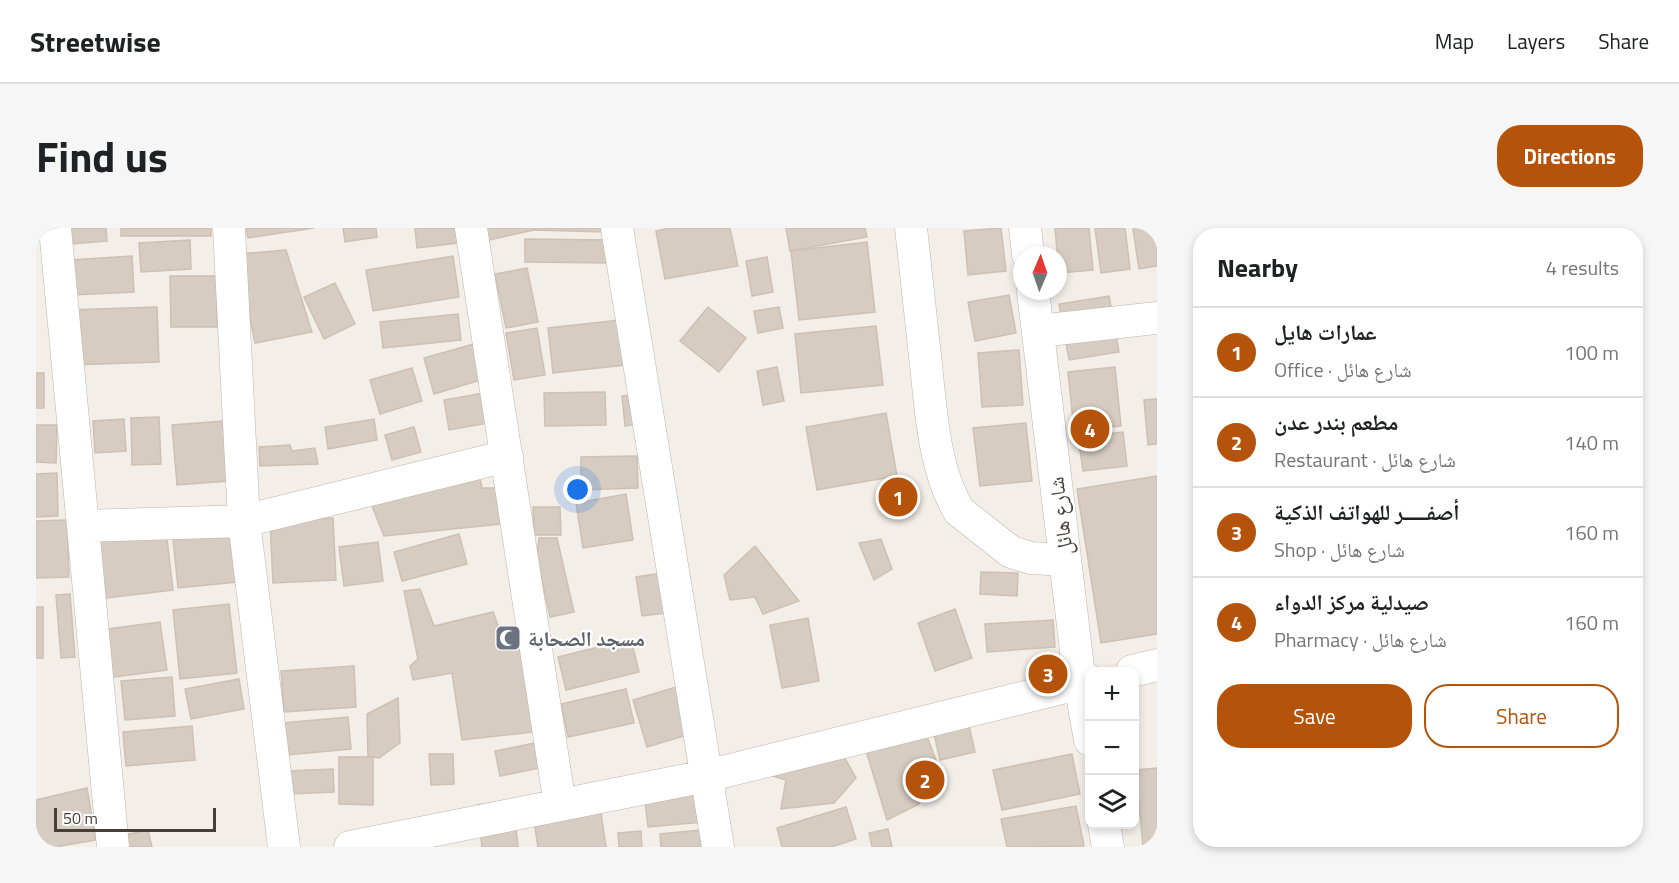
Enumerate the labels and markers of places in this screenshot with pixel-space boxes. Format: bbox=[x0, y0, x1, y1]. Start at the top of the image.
pin: 4 bbox=[1070, 406, 1110, 452]
pin: 1 bbox=[878, 474, 918, 520]
place label: مسجد الصحابة bbox=[528, 622, 645, 654]
mosque icon: مسجد الصحابة bbox=[493, 623, 523, 653]
pin: 3 bbox=[1028, 652, 1068, 696]
pin: 2 bbox=[906, 758, 944, 802]

